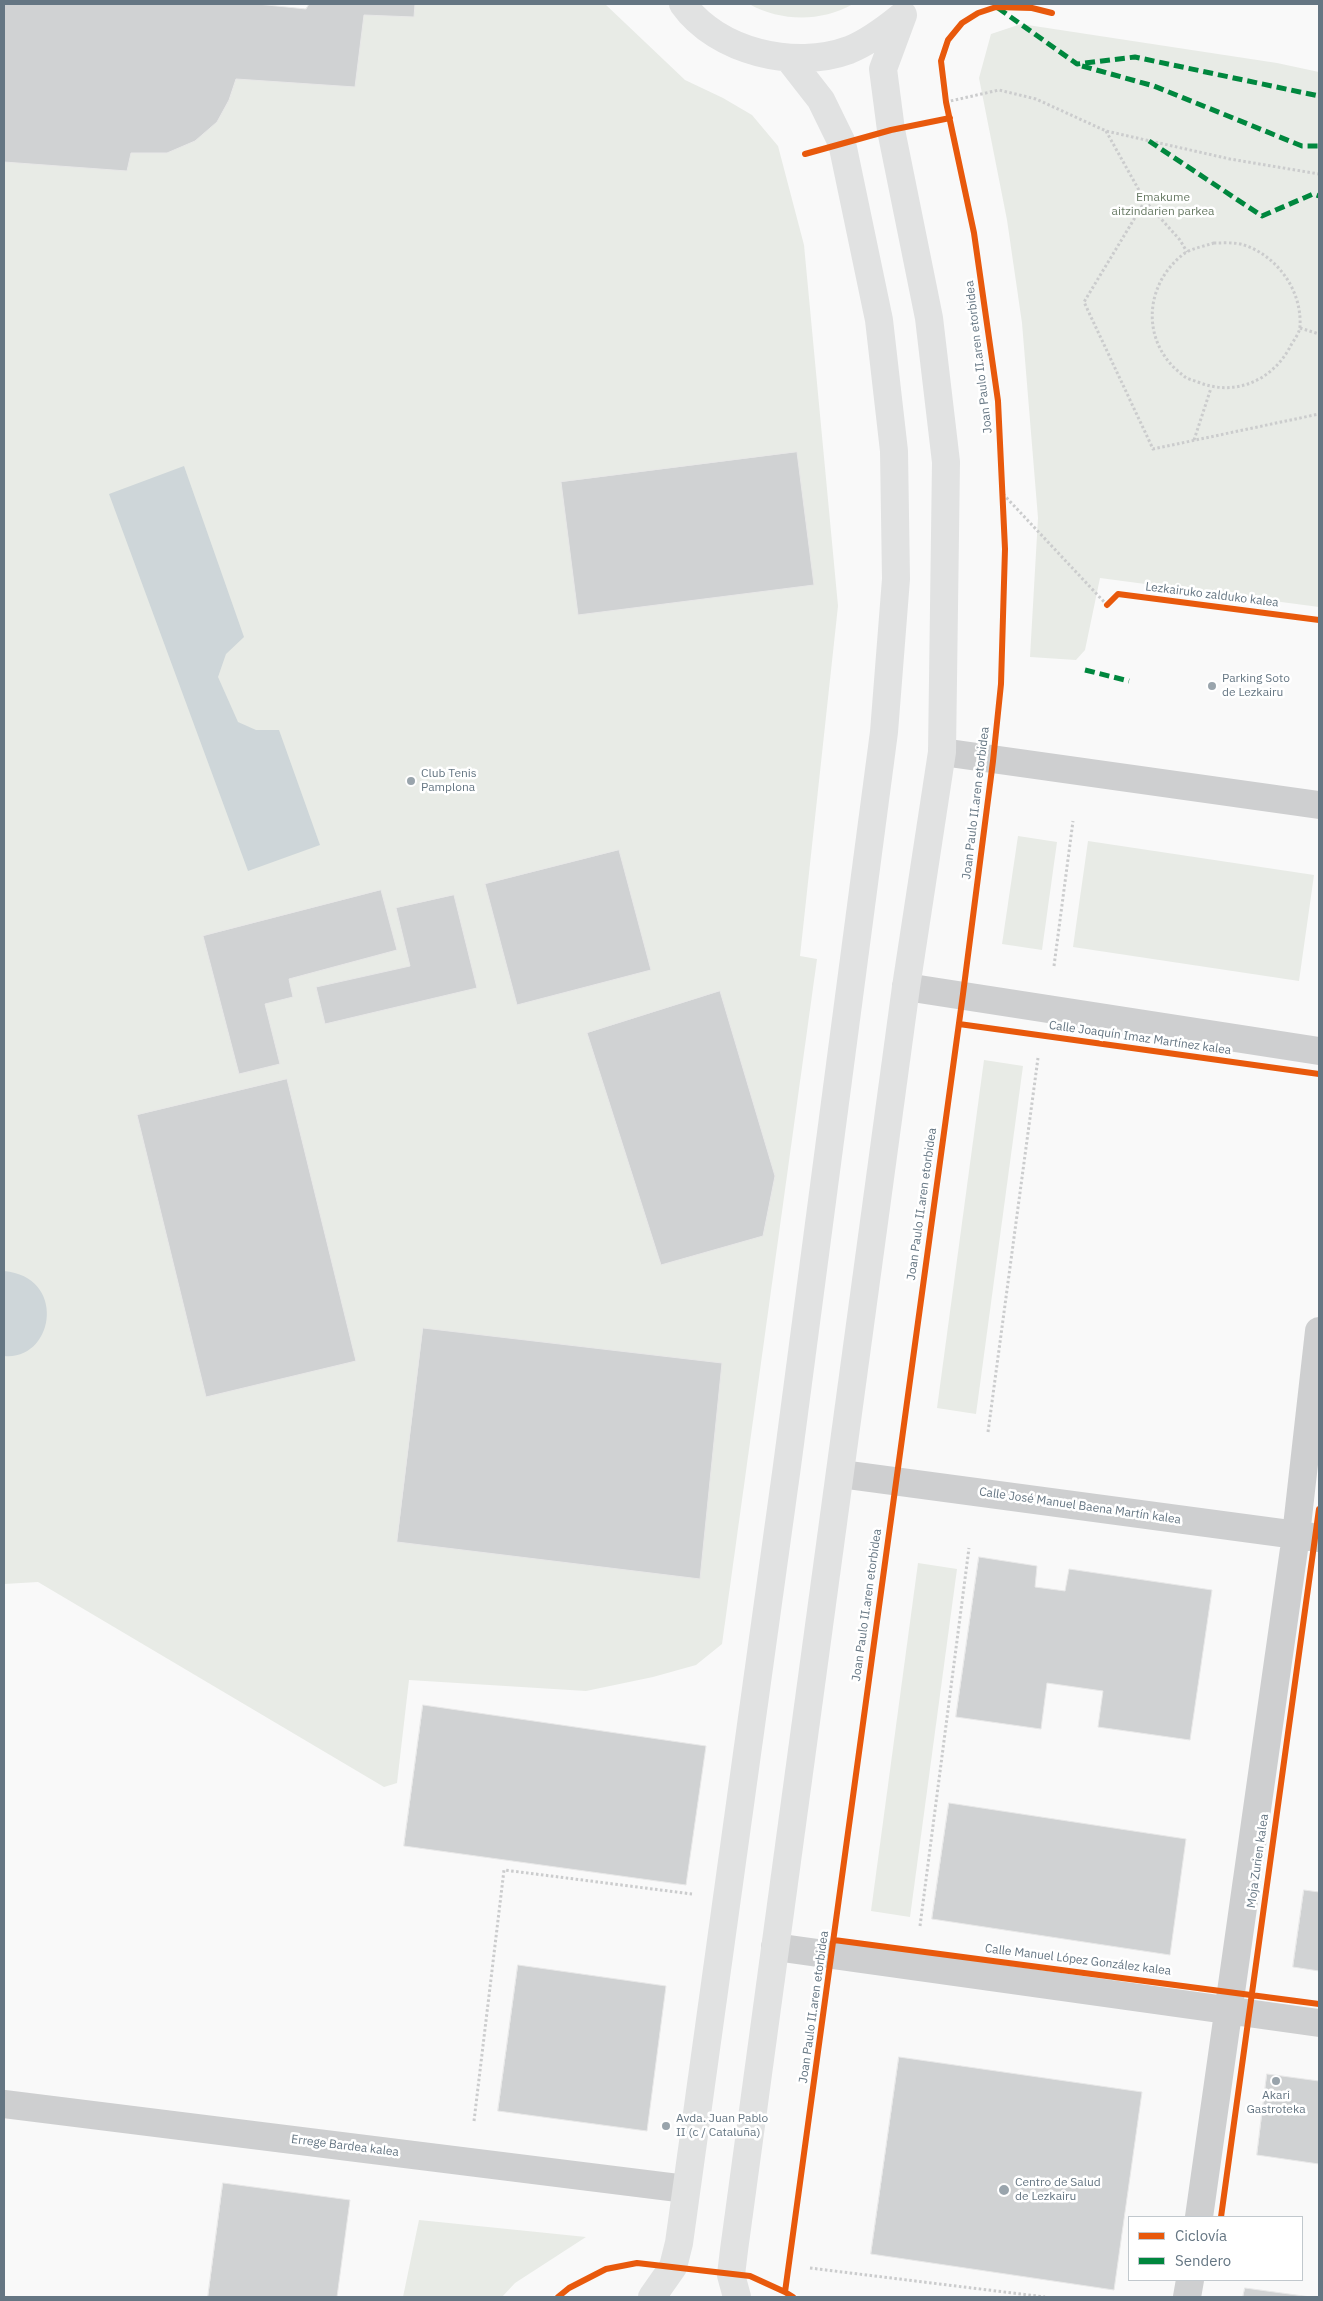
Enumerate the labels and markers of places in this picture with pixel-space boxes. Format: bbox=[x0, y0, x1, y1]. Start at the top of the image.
place label: Parking Soto de Lezkairu bbox=[1222, 672, 1290, 700]
marker: Parking Soto de Lezkairu bbox=[1206, 680, 1218, 692]
place label: Club Tenis Pamplona bbox=[421, 767, 477, 795]
marker: Club Tenis Pamplona bbox=[405, 775, 417, 787]
marker: Akari Gastroteka bbox=[1270, 2075, 1282, 2087]
place label: Akari Gastroteka bbox=[1246, 2089, 1306, 2117]
place label: Avda. Juan Pablo II (c / Cataluña) bbox=[676, 2112, 768, 2140]
marker: Avda. Juan Pablo II (c / Cataluña) bbox=[660, 2120, 672, 2132]
place label: Centro de Salud de Lezkairu bbox=[1015, 2176, 1101, 2204]
marker: Centro de Salud de Lezkairu bbox=[997, 2183, 1011, 2197]

